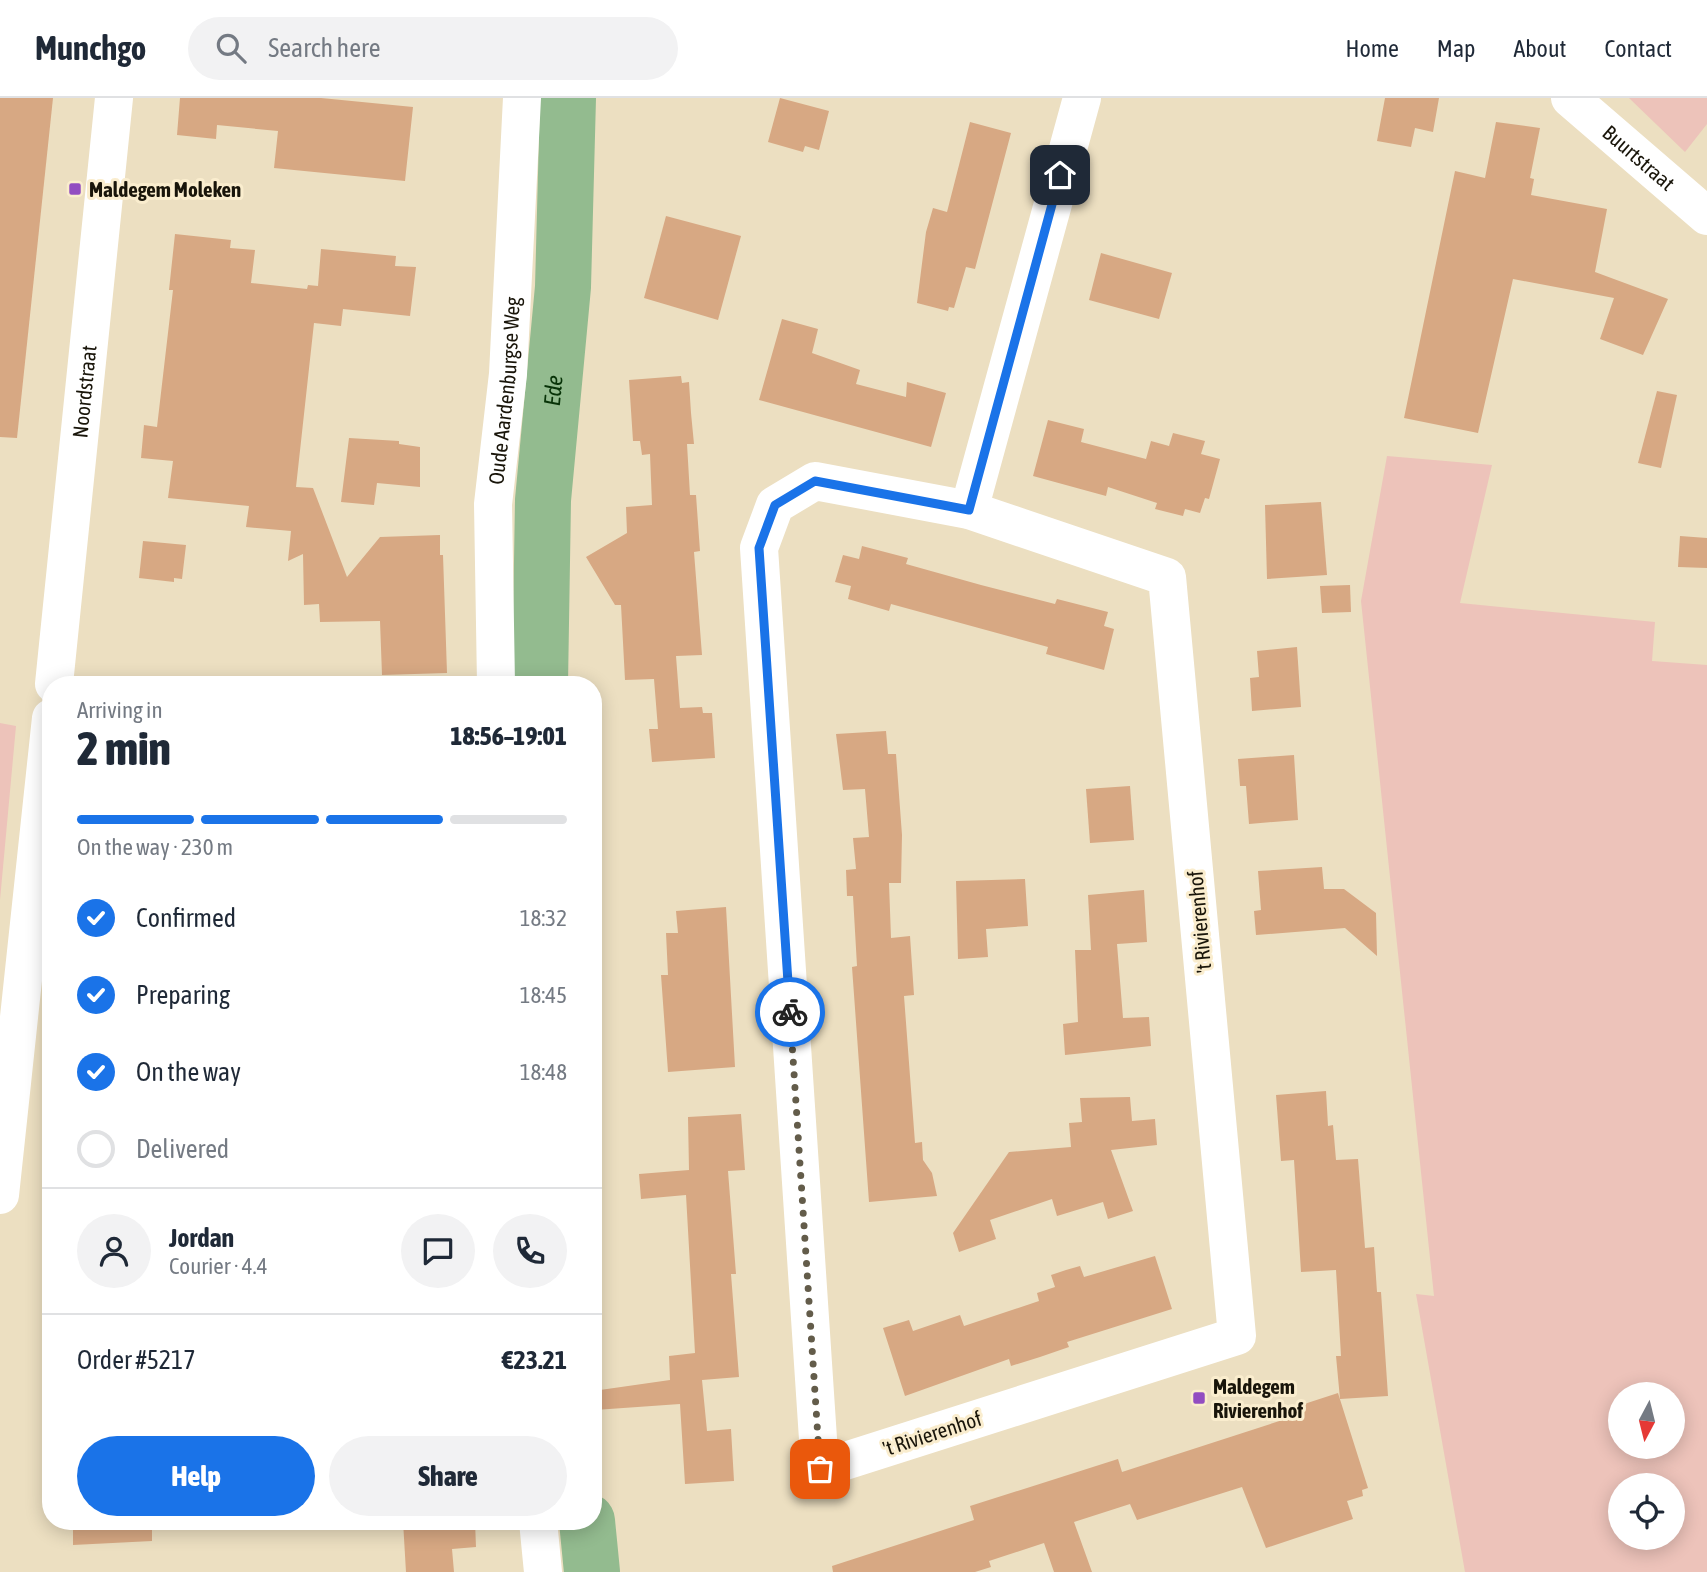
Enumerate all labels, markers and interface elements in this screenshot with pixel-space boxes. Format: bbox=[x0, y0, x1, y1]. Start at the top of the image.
search box bbox=[188, 17, 678, 80]
text: Munchgo bbox=[35, 29, 146, 67]
icon: search bbox=[212, 29, 250, 67]
text: Search here bbox=[268, 33, 380, 63]
text: Home bbox=[1345, 35, 1399, 62]
text: Map bbox=[1437, 35, 1475, 62]
text: About bbox=[1513, 35, 1566, 62]
text: Contact bbox=[1604, 35, 1672, 62]
street label: Buurtstraat bbox=[1598, 120, 1680, 195]
pin bbox=[1030, 145, 1090, 205]
icon: home bbox=[1041, 156, 1079, 194]
place label: Maldegem Moleken bbox=[89, 177, 241, 201]
marker: Maldegem Moleken bbox=[67, 181, 83, 197]
street label: Oude Aardenburgse Weg bbox=[483, 296, 524, 486]
street label: Noordstraat bbox=[67, 344, 101, 439]
water label: Ede bbox=[539, 374, 568, 407]
text: Arriving in bbox=[77, 697, 163, 723]
text: 18:56–19:01 bbox=[450, 721, 567, 751]
text: 2 min bbox=[77, 722, 171, 775]
text: On the way · 230 m bbox=[77, 834, 233, 860]
street label: 't Rivierenhof bbox=[1183, 870, 1215, 974]
icon: check bbox=[77, 899, 115, 937]
text: Confirmed bbox=[136, 903, 236, 933]
text: 18:32 bbox=[520, 905, 567, 931]
icon: check bbox=[77, 976, 115, 1014]
courier bbox=[755, 977, 825, 1047]
text: Preparing bbox=[136, 980, 230, 1010]
text: 18:45 bbox=[520, 982, 567, 1008]
icon: bike bbox=[771, 993, 809, 1031]
icon: check bbox=[77, 1053, 115, 1091]
text: On the way bbox=[136, 1057, 241, 1087]
text: 18:48 bbox=[520, 1059, 567, 1085]
text: Delivered bbox=[136, 1134, 229, 1164]
button: person bbox=[77, 1214, 151, 1288]
button: chat bbox=[401, 1214, 475, 1288]
button: phone bbox=[493, 1214, 567, 1288]
text: Jordan bbox=[169, 1223, 234, 1253]
text: Courier · 4.4 bbox=[169, 1253, 268, 1279]
text: Order #5217 bbox=[77, 1345, 196, 1375]
text: €23.21 bbox=[502, 1345, 567, 1375]
place label: Maldegem Rivierenhof bbox=[1213, 1374, 1303, 1422]
north arrow bbox=[1608, 1382, 1685, 1460]
map controls bbox=[1608, 1382, 1685, 1550]
marker: Maldegem Rivierenhof bbox=[1191, 1390, 1207, 1406]
street label: 't Rivierenhof bbox=[880, 1406, 985, 1460]
button: Help bbox=[77, 1436, 315, 1516]
button: Share bbox=[329, 1436, 567, 1516]
pin bbox=[790, 1439, 850, 1499]
icon: bag bbox=[801, 1450, 839, 1488]
button: locate bbox=[1608, 1473, 1685, 1550]

